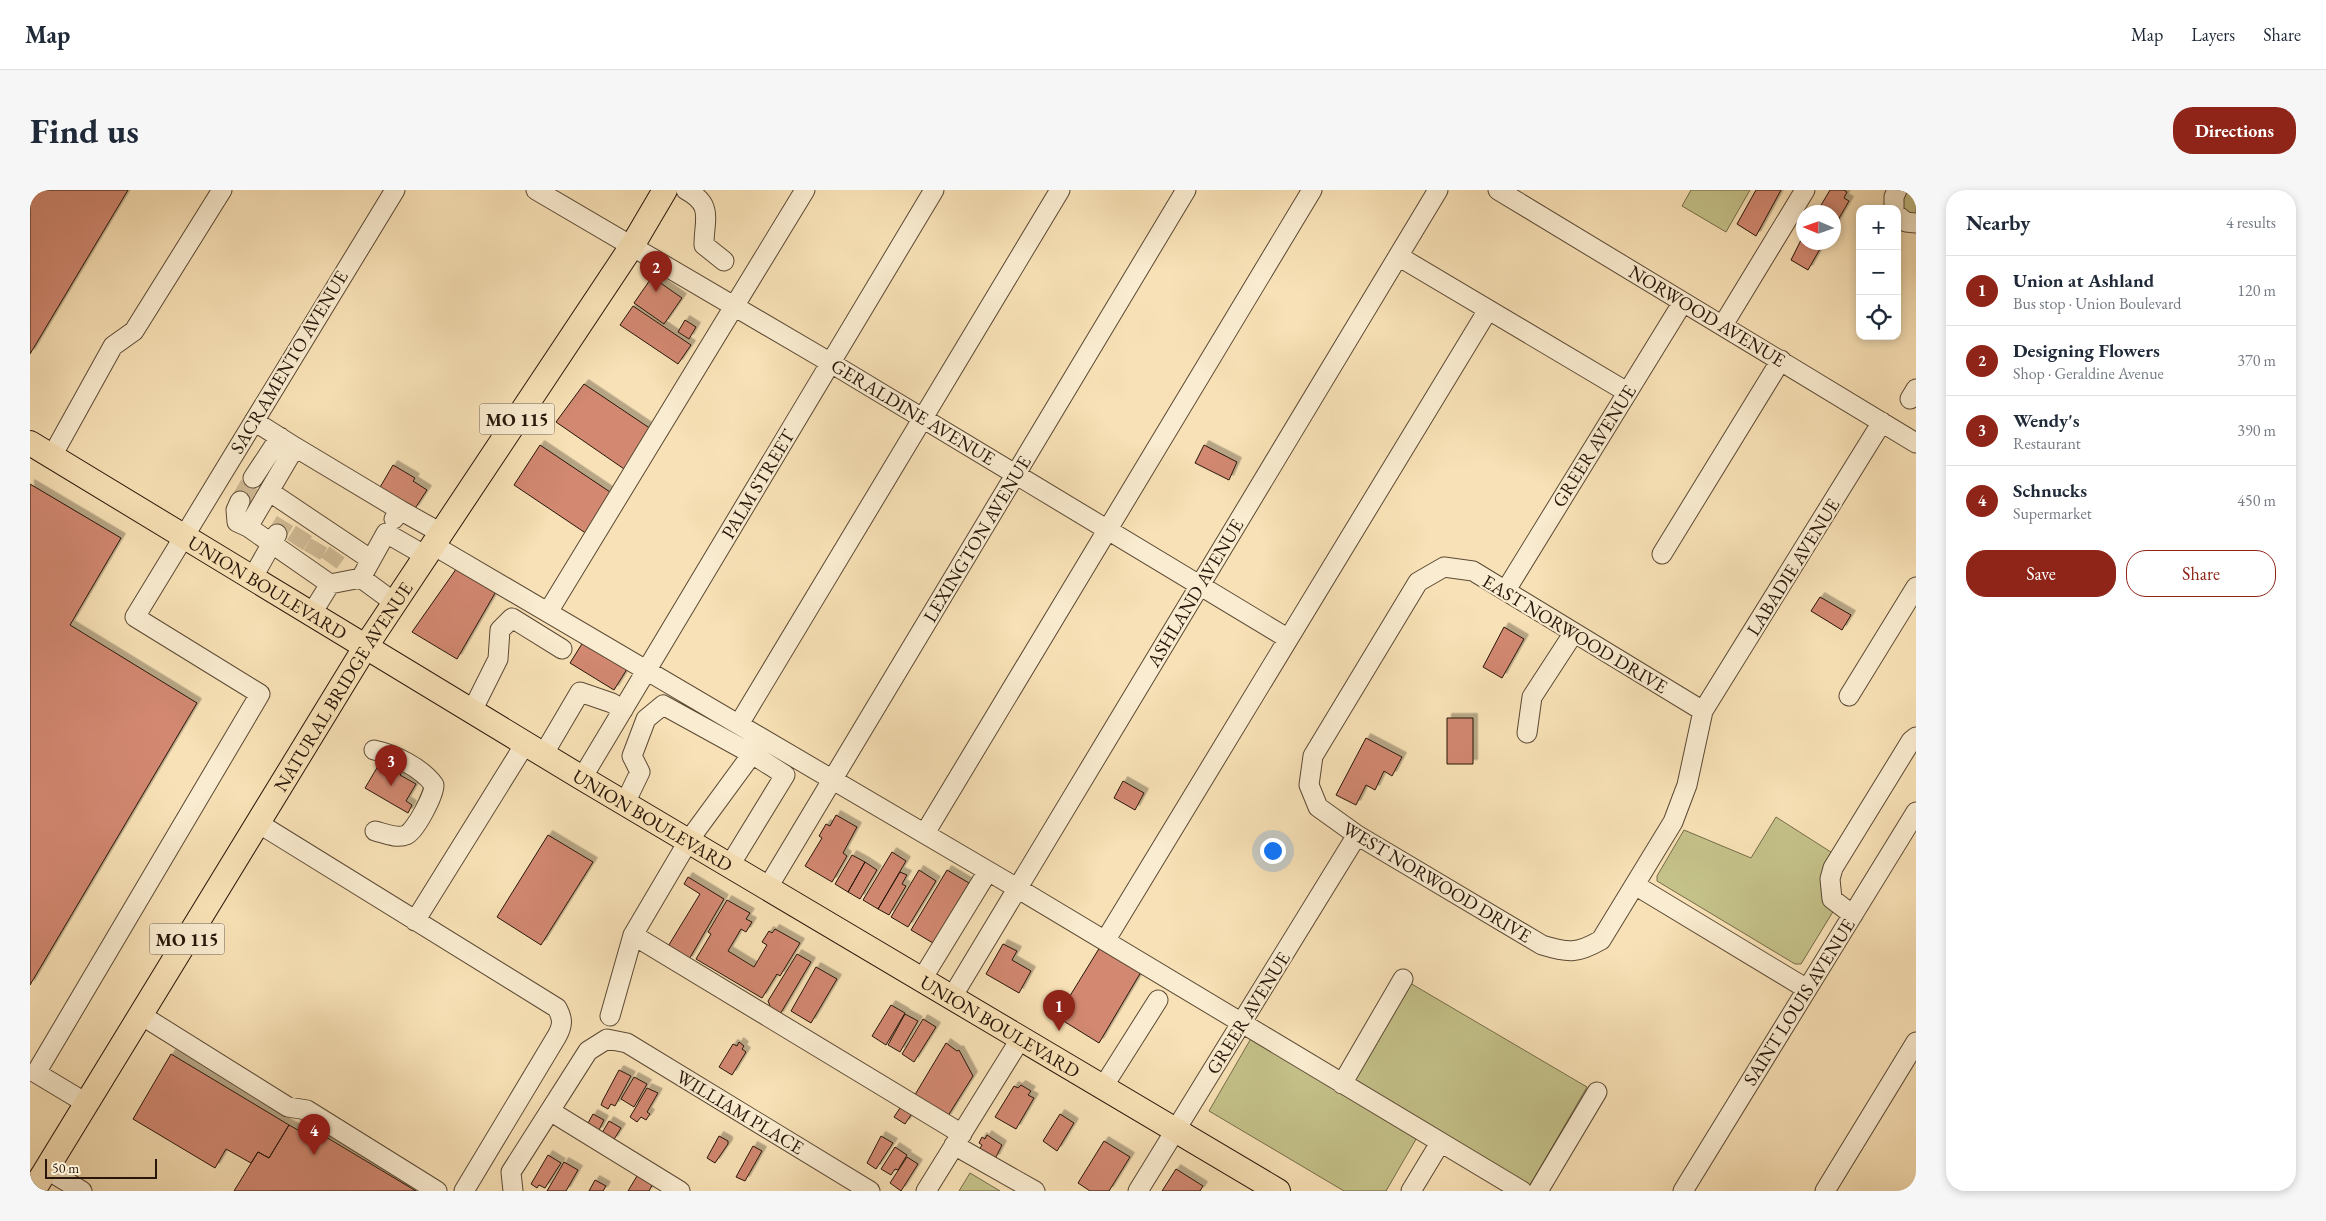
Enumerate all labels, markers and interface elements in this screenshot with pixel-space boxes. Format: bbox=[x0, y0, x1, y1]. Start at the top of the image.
text: Map bbox=[25, 19, 70, 50]
text: Map bbox=[2131, 23, 2163, 46]
text: Layers bbox=[2191, 23, 2235, 46]
text: Share bbox=[2263, 23, 2301, 46]
button: Directions bbox=[2173, 107, 2296, 154]
text: Find us bbox=[30, 108, 139, 153]
north arrow bbox=[1796, 205, 1841, 250]
map controls bbox=[1856, 205, 1901, 340]
button: + bbox=[1856, 205, 1901, 250]
text: Nearby bbox=[1966, 209, 2030, 236]
text: 4 results bbox=[2226, 212, 2276, 233]
button: − bbox=[1856, 250, 1901, 295]
pin: 2 bbox=[640, 251, 672, 292]
street label: NORWOOD AVENUE bbox=[1624, 259, 1790, 373]
street label: SACRAMENTO AVENUE bbox=[224, 265, 354, 458]
text: Union at Ashland bbox=[2013, 268, 2154, 293]
text: 1 bbox=[1978, 280, 1986, 301]
text: 120 m bbox=[2237, 280, 2276, 301]
text: Bus stop · Union Boulevard bbox=[2013, 293, 2181, 314]
button: locate bbox=[1856, 295, 1901, 340]
text: Designing Flowers bbox=[2013, 338, 2160, 363]
text: 2 bbox=[1978, 350, 1986, 371]
text: 370 m bbox=[2237, 350, 2276, 371]
street label: GERALDINE AVENUE bbox=[826, 353, 1000, 471]
text: Shop · Geraldine Avenue bbox=[2013, 363, 2164, 384]
street label: GREER AVENUE bbox=[1546, 380, 1642, 512]
road number: MO 115 bbox=[480, 403, 554, 434]
text: Wendy's bbox=[2013, 408, 2080, 433]
text: 3 bbox=[1978, 420, 1986, 441]
text: 390 m bbox=[2237, 420, 2276, 441]
street label: PALM STREET bbox=[716, 425, 801, 543]
text: Restaurant bbox=[2013, 433, 2081, 454]
street label: LEXINGTON AVENUE bbox=[917, 451, 1037, 627]
text: Schnucks bbox=[2013, 478, 2087, 503]
text: 4 bbox=[1978, 490, 1986, 511]
text: 450 m bbox=[2237, 490, 2276, 511]
street label: LABADIE AVENUE bbox=[1741, 493, 1846, 640]
text: Supermarket bbox=[2013, 503, 2092, 524]
street label: ASHLAND AVENUE bbox=[1140, 514, 1249, 673]
street label: UNION BOULEVARD bbox=[183, 529, 352, 645]
button: Save bbox=[1966, 550, 2116, 597]
button: Share bbox=[2126, 550, 2276, 597]
street label: EAST NORWOOD DRIVE bbox=[1478, 569, 1672, 699]
street label: NATURAL BRIDGE AVENUE bbox=[268, 576, 418, 796]
pin: 3 bbox=[375, 745, 407, 786]
street label: UNION BOULEVARD bbox=[568, 763, 737, 877]
street label: WEST NORWOOD DRIVE bbox=[1338, 816, 1536, 949]
your location bbox=[1260, 838, 1286, 864]
street label: SAINT LOUIS AVENUE bbox=[1737, 914, 1861, 1090]
road number: MO 115 bbox=[150, 924, 224, 954]
street label: GREER AVENUE bbox=[1200, 947, 1296, 1079]
street label: UNION BOULEVARD bbox=[916, 969, 1085, 1083]
pin: 1 bbox=[1043, 990, 1075, 1031]
street label: WILLIAM PLACE bbox=[671, 1064, 809, 1160]
pin: 4 bbox=[298, 1114, 330, 1155]
scale bar bbox=[45, 1156, 158, 1179]
text: 50 m bbox=[52, 1159, 79, 1177]

